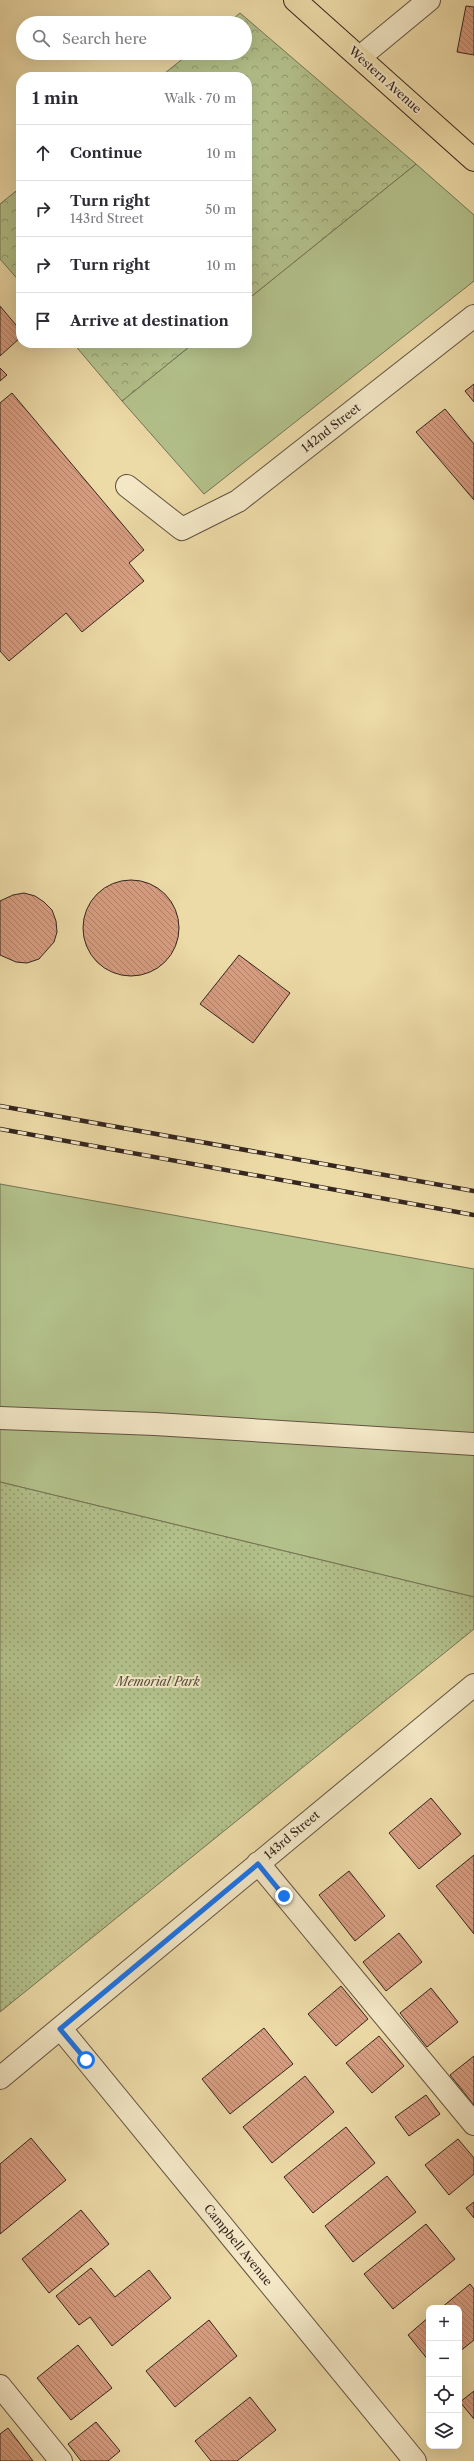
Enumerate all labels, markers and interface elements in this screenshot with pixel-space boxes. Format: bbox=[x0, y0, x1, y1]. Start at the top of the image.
search box bbox=[16, 16, 252, 60]
icon: search bbox=[30, 27, 52, 49]
text: Search here bbox=[62, 29, 147, 48]
street label: Western Avenue bbox=[345, 42, 425, 116]
text: 1 min bbox=[32, 88, 79, 108]
text: Walk · 70 m bbox=[164, 90, 236, 106]
icon: ahead bbox=[32, 142, 54, 164]
text: Continue bbox=[70, 143, 142, 162]
text: 10 m bbox=[207, 145, 236, 161]
text: Turn right bbox=[70, 191, 150, 210]
icon: right bbox=[32, 198, 54, 220]
text: 50 m bbox=[205, 201, 236, 217]
text: 143rd Street bbox=[70, 210, 144, 226]
icon: right bbox=[32, 254, 54, 276]
text: Turn right bbox=[70, 255, 150, 274]
text: 10 m bbox=[207, 257, 236, 273]
icon: arrive bbox=[32, 310, 54, 332]
text: Arrive at destination bbox=[70, 311, 229, 330]
street label: 142nd Street bbox=[298, 399, 364, 455]
park label: Memorial Park bbox=[114, 1674, 201, 1689]
street label: 143rd Street bbox=[261, 1807, 323, 1862]
route end bbox=[275, 1887, 293, 1905]
route start bbox=[77, 2051, 95, 2069]
street label: Campbell Avenue bbox=[201, 2201, 276, 2289]
map controls bbox=[426, 2305, 462, 2449]
button: + bbox=[426, 2305, 462, 2341]
button: − bbox=[426, 2341, 462, 2377]
button: locate bbox=[426, 2377, 462, 2413]
button: layers bbox=[426, 2413, 462, 2449]

